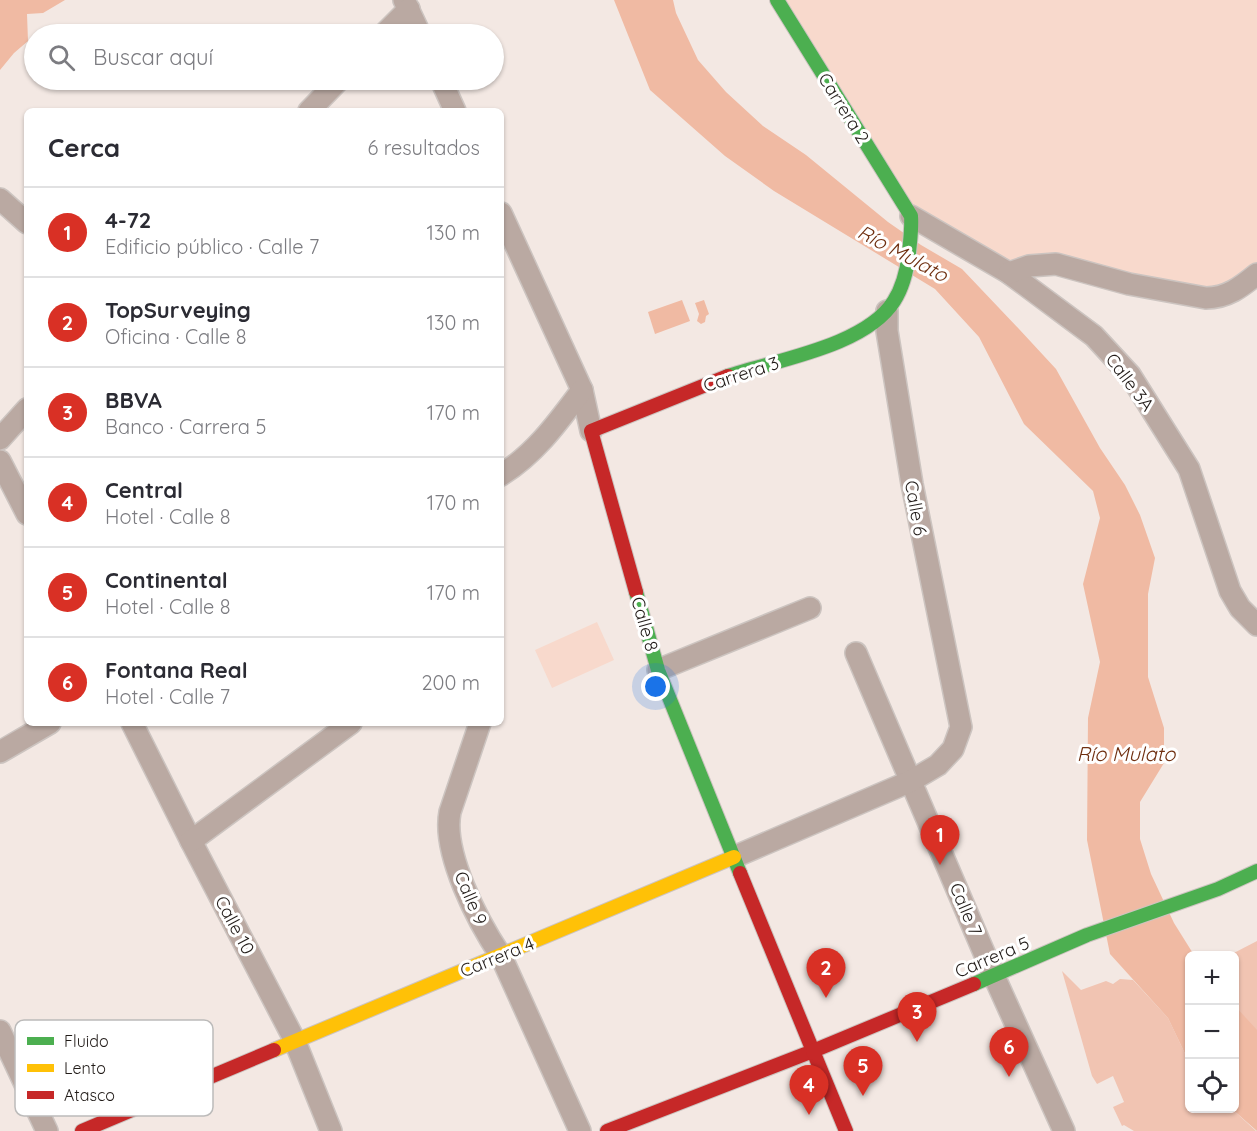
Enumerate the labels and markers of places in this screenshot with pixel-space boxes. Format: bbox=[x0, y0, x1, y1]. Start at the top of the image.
pin: 1 bbox=[920, 816, 960, 865]
pin: 2 bbox=[806, 948, 846, 998]
pin: 3 bbox=[898, 992, 936, 1042]
pin: 6 bbox=[990, 1028, 1028, 1077]
pin: 5 bbox=[844, 1046, 882, 1096]
pin: 4 bbox=[790, 1066, 828, 1115]

